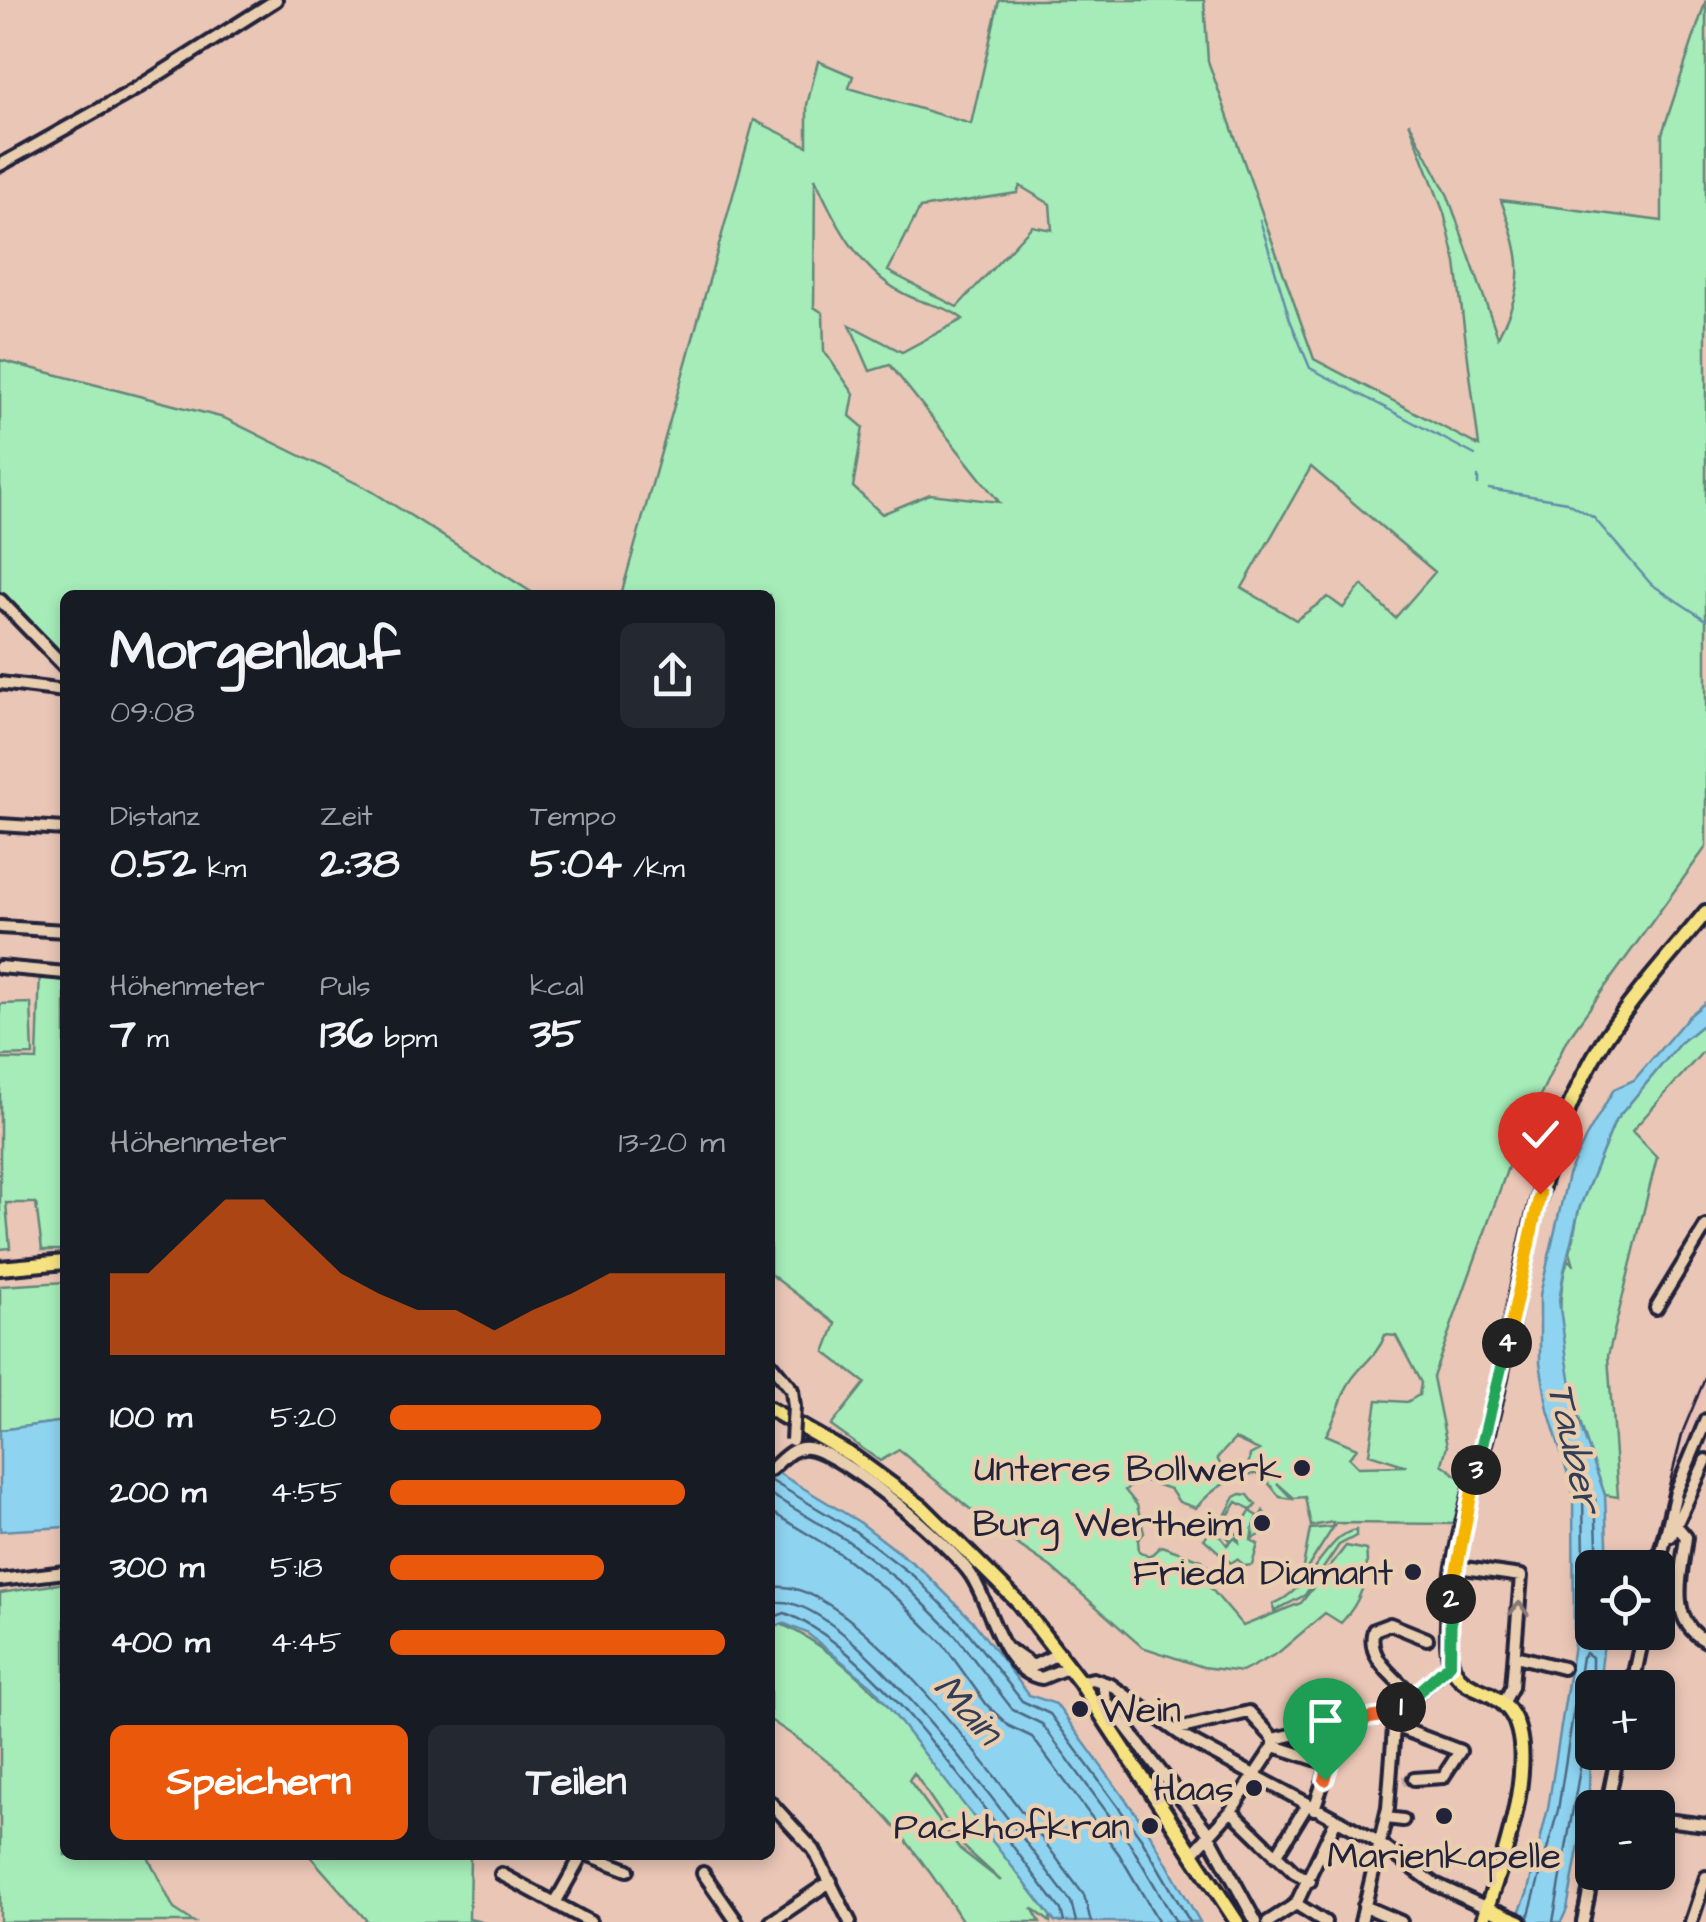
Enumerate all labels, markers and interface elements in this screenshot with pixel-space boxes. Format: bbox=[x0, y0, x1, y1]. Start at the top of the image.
text: Morgenlauf bbox=[110, 614, 400, 690]
button: share bbox=[620, 623, 725, 728]
text: 09:08 bbox=[110, 690, 195, 735]
text: Distanz bbox=[110, 797, 200, 836]
text: Zeit bbox=[320, 797, 373, 836]
text: Tempo bbox=[530, 797, 616, 836]
text: 0.52 bbox=[110, 836, 196, 894]
text: 2:38 bbox=[320, 836, 400, 894]
text: 5:04 bbox=[530, 836, 622, 894]
text: km bbox=[196, 849, 246, 888]
text: /km bbox=[622, 849, 685, 888]
text: Höhenmeter bbox=[110, 967, 265, 1006]
text: Puls bbox=[320, 967, 371, 1006]
text: kcal bbox=[530, 967, 584, 1006]
text: 7 bbox=[110, 1006, 136, 1064]
text: 136 bbox=[320, 1006, 373, 1064]
text: 35 bbox=[530, 1006, 581, 1064]
text: m bbox=[136, 1019, 169, 1058]
text: bpm bbox=[373, 1019, 437, 1058]
pin bbox=[1498, 1092, 1583, 1195]
icon: check bbox=[1513, 1107, 1568, 1162]
text: Höhenmeter bbox=[110, 1120, 287, 1165]
text: 13–20 m bbox=[618, 1120, 725, 1165]
pin: 4 bbox=[1482, 1318, 1532, 1368]
text: 4 bbox=[1497, 1323, 1517, 1362]
water label: Tauber bbox=[1532, 1377, 1616, 1522]
text: 100 m bbox=[110, 1395, 192, 1440]
text: 5:20 bbox=[270, 1395, 337, 1440]
place label: Unteres Bollwerk bbox=[974, 1444, 1282, 1496]
pin: 3 bbox=[1451, 1445, 1501, 1495]
text: 3 bbox=[1469, 1450, 1483, 1489]
marker: Unteres Bollwerk bbox=[1291, 1457, 1313, 1479]
text: 200 m bbox=[110, 1470, 206, 1515]
text: 4:55 bbox=[270, 1470, 342, 1515]
place label: Burg Wertheim bbox=[973, 1499, 1242, 1551]
marker: Burg Wertheim bbox=[1251, 1512, 1273, 1534]
text: 300 m bbox=[110, 1545, 204, 1590]
text: 5:18 bbox=[270, 1545, 323, 1590]
place label: Frieda Diamant bbox=[1132, 1548, 1393, 1600]
map controls bbox=[1575, 1550, 1675, 1890]
button: locate bbox=[1575, 1550, 1675, 1650]
marker: Frieda Diamant bbox=[1402, 1561, 1424, 1583]
pin: 2 bbox=[1426, 1574, 1476, 1624]
text: 2 bbox=[1443, 1579, 1459, 1618]
one-way arrow bbox=[1508, 1600, 1529, 1616]
text: 400 m bbox=[110, 1620, 210, 1665]
text: 4:45 bbox=[270, 1620, 342, 1665]
water label: Main bbox=[920, 1662, 1016, 1760]
button: + bbox=[1575, 1670, 1675, 1770]
pin bbox=[1283, 1678, 1368, 1781]
pin: 1 bbox=[1376, 1682, 1426, 1732]
place label: Wein bbox=[1100, 1685, 1181, 1737]
text: 1 bbox=[1399, 1687, 1403, 1726]
icon: arrive bbox=[1298, 1693, 1353, 1748]
marker: Wein bbox=[1069, 1698, 1091, 1720]
button: Speichern bbox=[110, 1725, 408, 1840]
button: Teilen bbox=[428, 1725, 725, 1840]
place label: Haas bbox=[1153, 1764, 1234, 1816]
marker: Haas bbox=[1243, 1777, 1265, 1799]
button: − bbox=[1575, 1790, 1675, 1890]
place label: Packhofkran bbox=[894, 1802, 1130, 1854]
marker: Marienkapelle bbox=[1433, 1805, 1455, 1827]
marker: Packhofkran bbox=[1139, 1815, 1161, 1837]
place label: Marienkapelle bbox=[1327, 1831, 1561, 1883]

